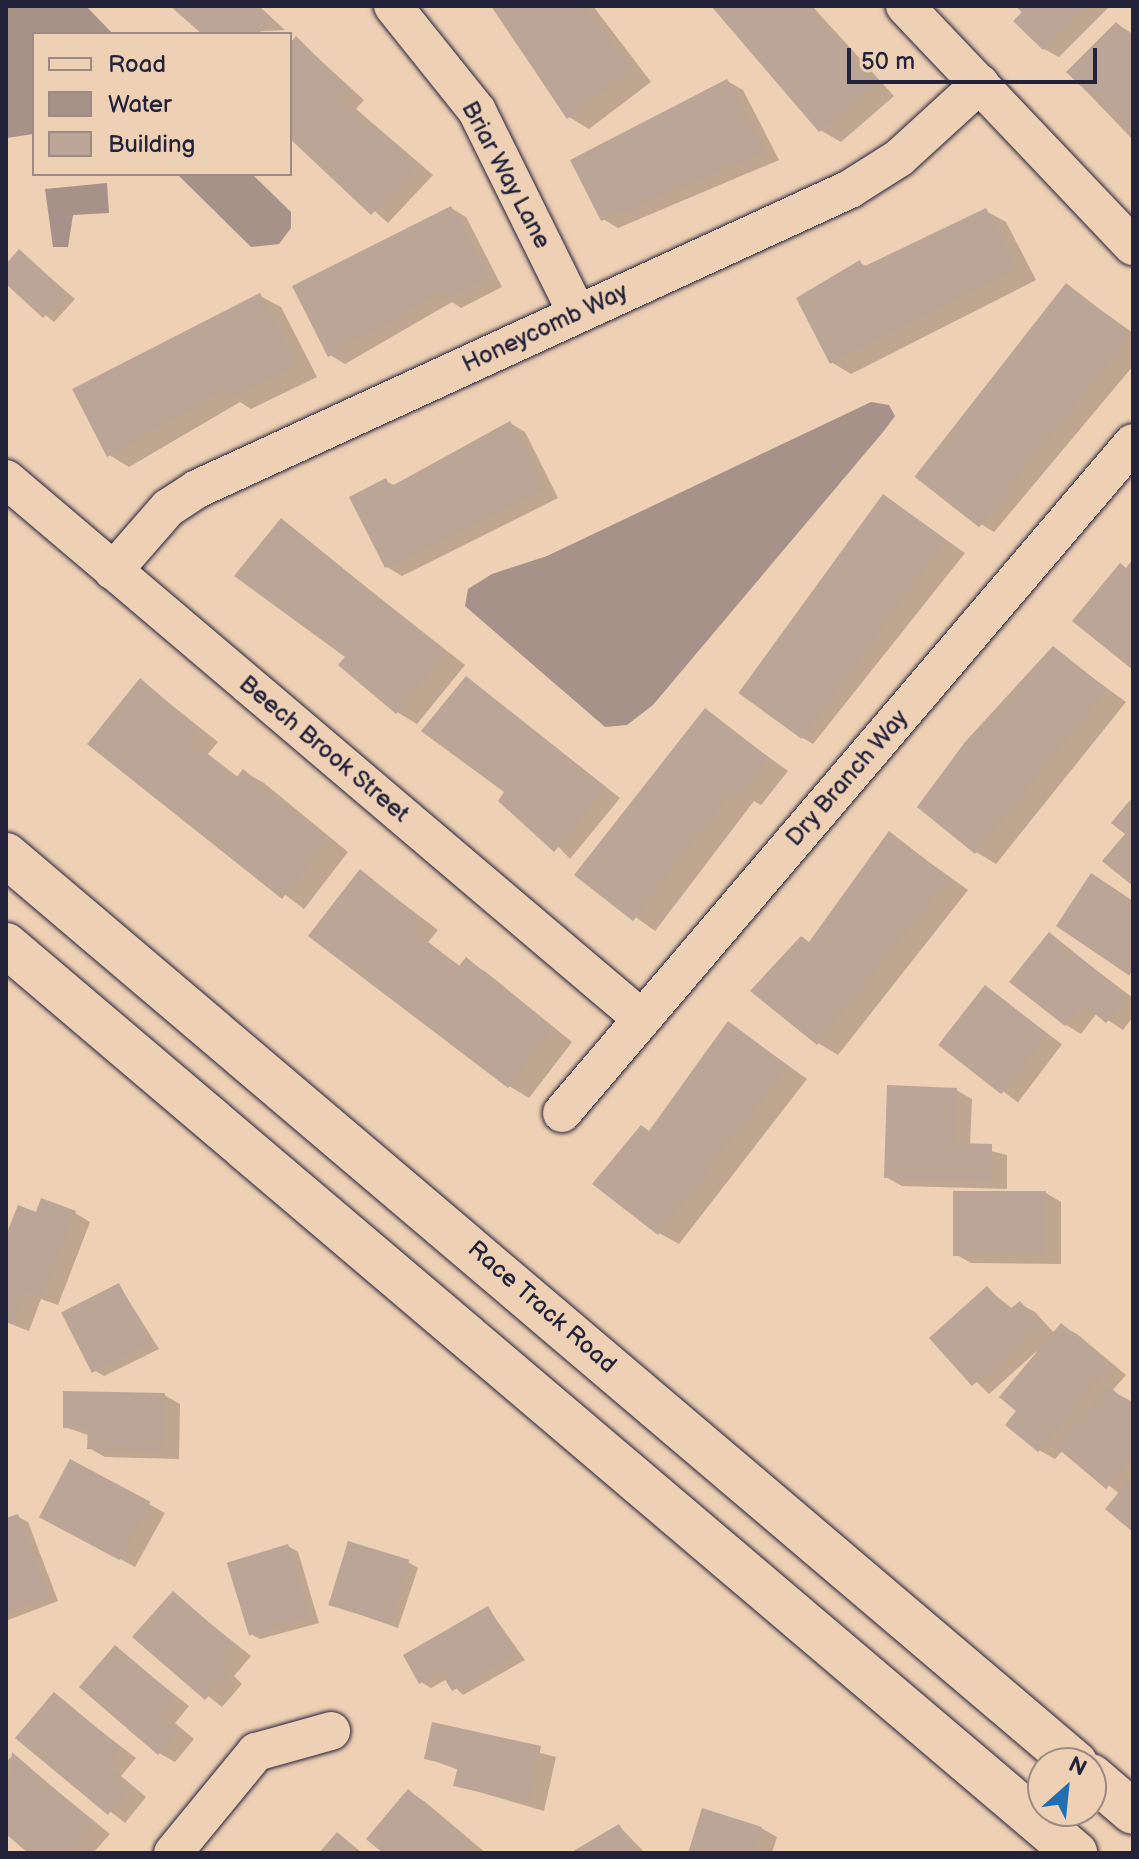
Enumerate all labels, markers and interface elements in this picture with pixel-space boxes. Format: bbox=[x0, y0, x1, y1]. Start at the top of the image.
legend bbox=[32, 32, 292, 176]
scale bar bbox=[851, 32, 1101, 82]
text: 50 m bbox=[861, 47, 915, 76]
text: Road bbox=[108, 50, 166, 79]
text: Water bbox=[108, 90, 172, 119]
street label: Briar Way Lane bbox=[454, 95, 558, 255]
text: Building bbox=[108, 130, 195, 159]
street label: Honeycomb Way bbox=[457, 277, 633, 379]
street label: Beech Brook Street bbox=[233, 669, 415, 829]
street label: Dry Branch Way bbox=[779, 703, 915, 853]
street label: Race Track Road bbox=[462, 1234, 622, 1380]
north arrow bbox=[1027, 1747, 1107, 1827]
text: N bbox=[1064, 1751, 1091, 1783]

